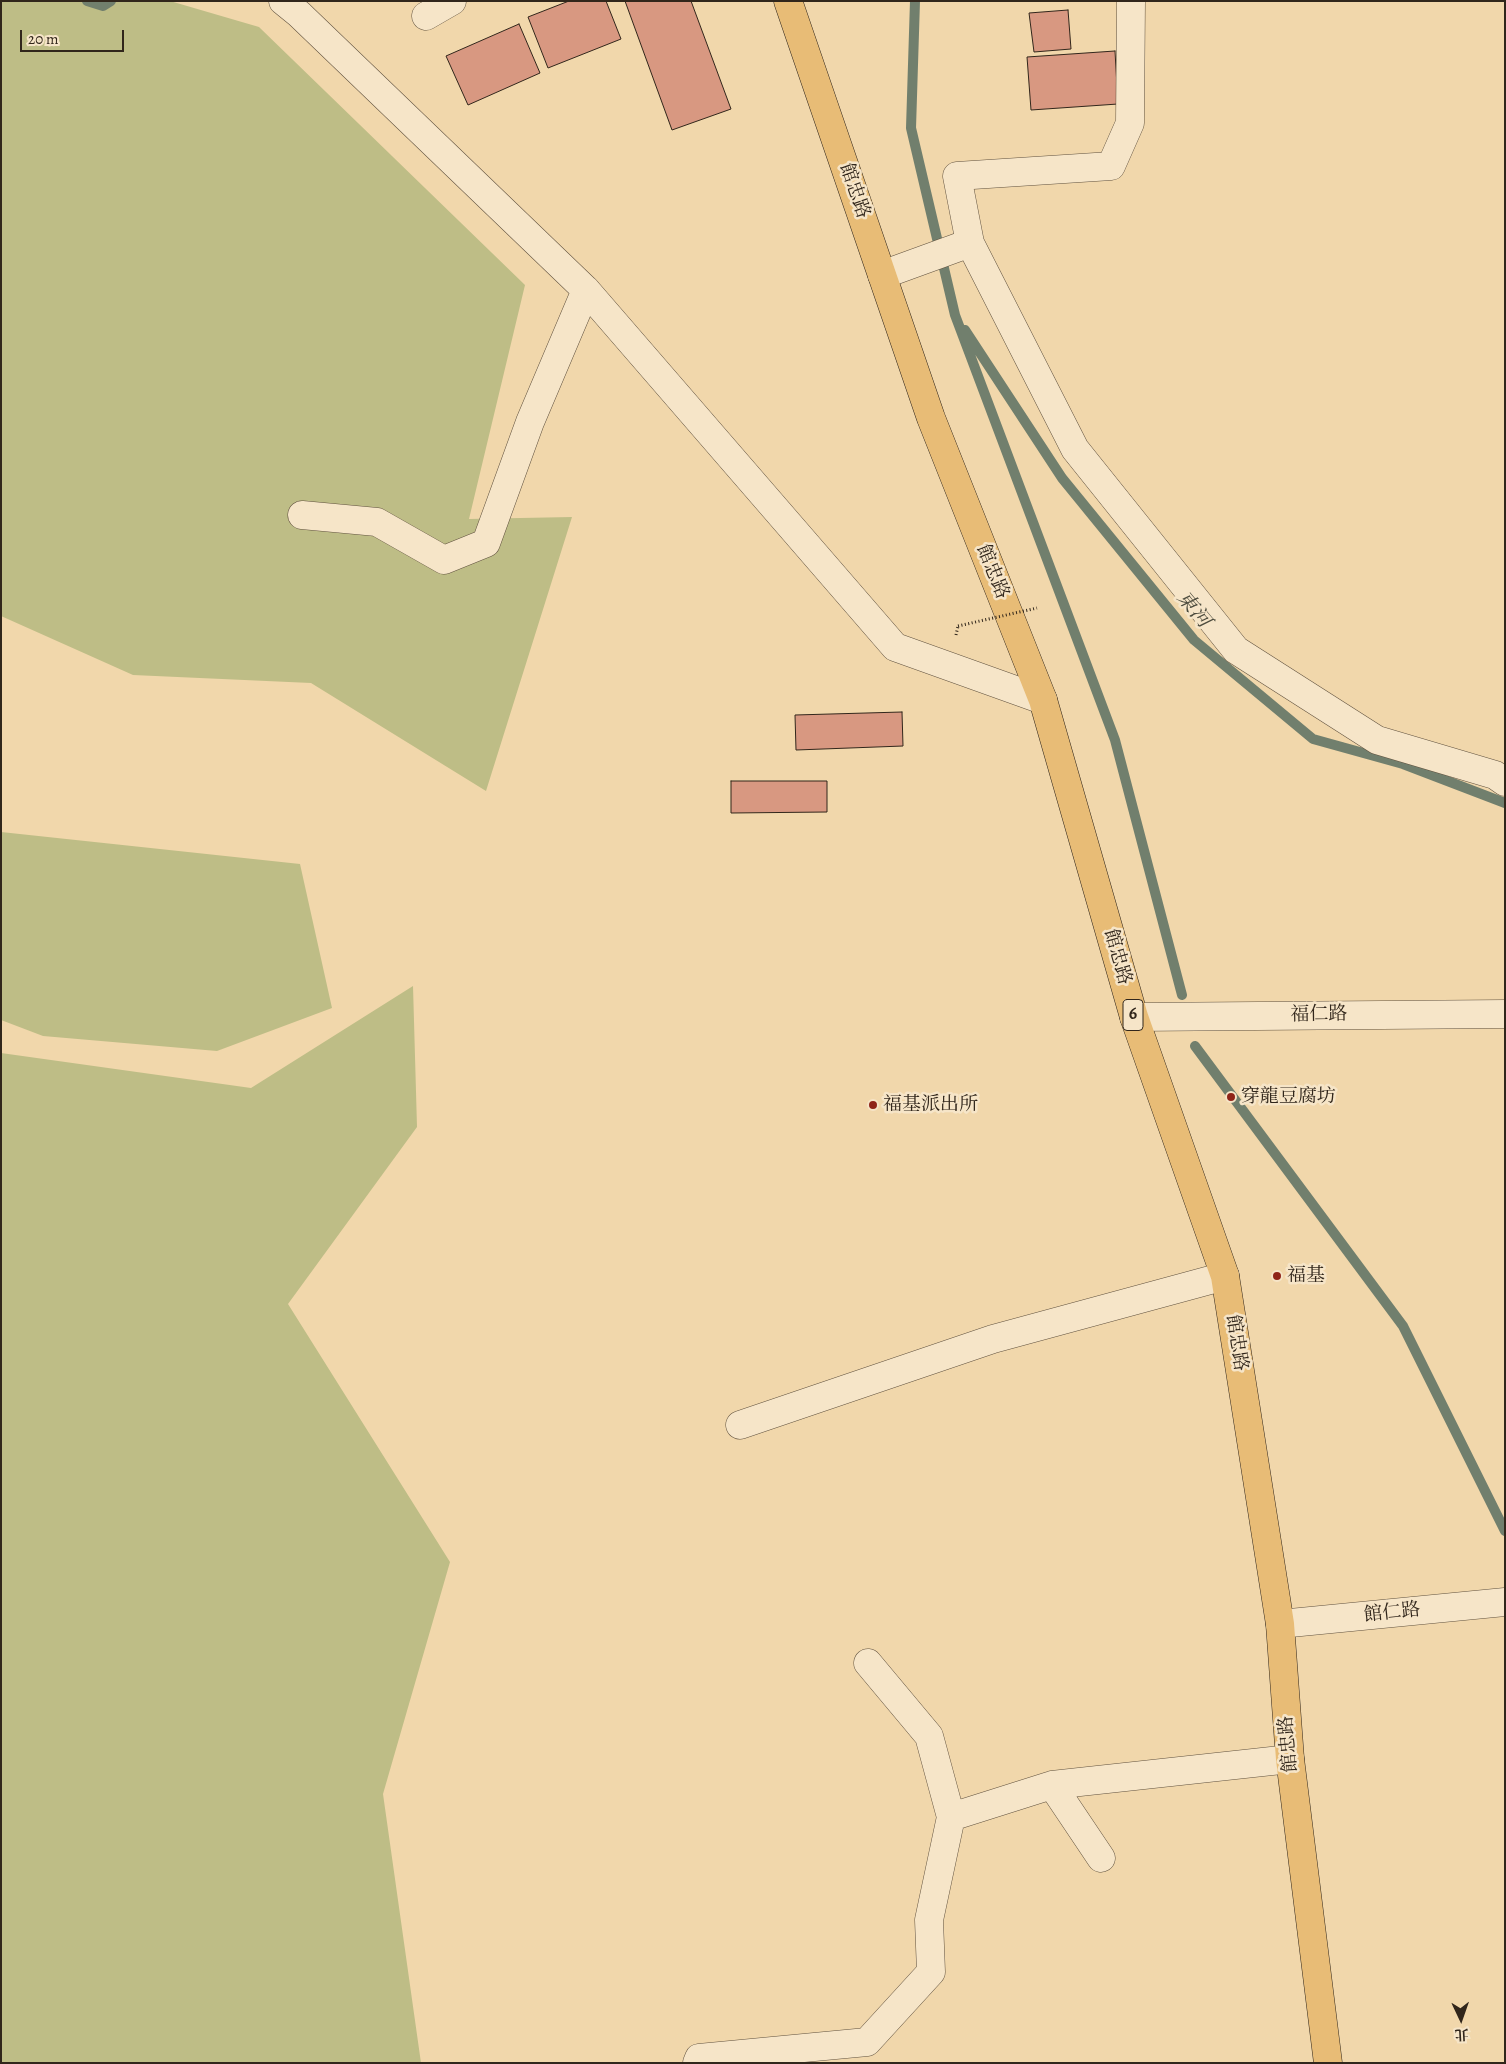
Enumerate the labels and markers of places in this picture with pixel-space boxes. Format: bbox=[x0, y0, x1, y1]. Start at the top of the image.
place label: 穿龍豆腐坊 bbox=[1241, 1086, 1336, 1108]
marker: 穿龍豆腐坊 bbox=[1225, 1091, 1237, 1103]
place label: 福基派出所 bbox=[883, 1094, 978, 1116]
marker: 福基派出所 bbox=[867, 1099, 879, 1111]
place label: 福基 bbox=[1287, 1265, 1325, 1287]
marker: 福基 bbox=[1271, 1270, 1283, 1282]

